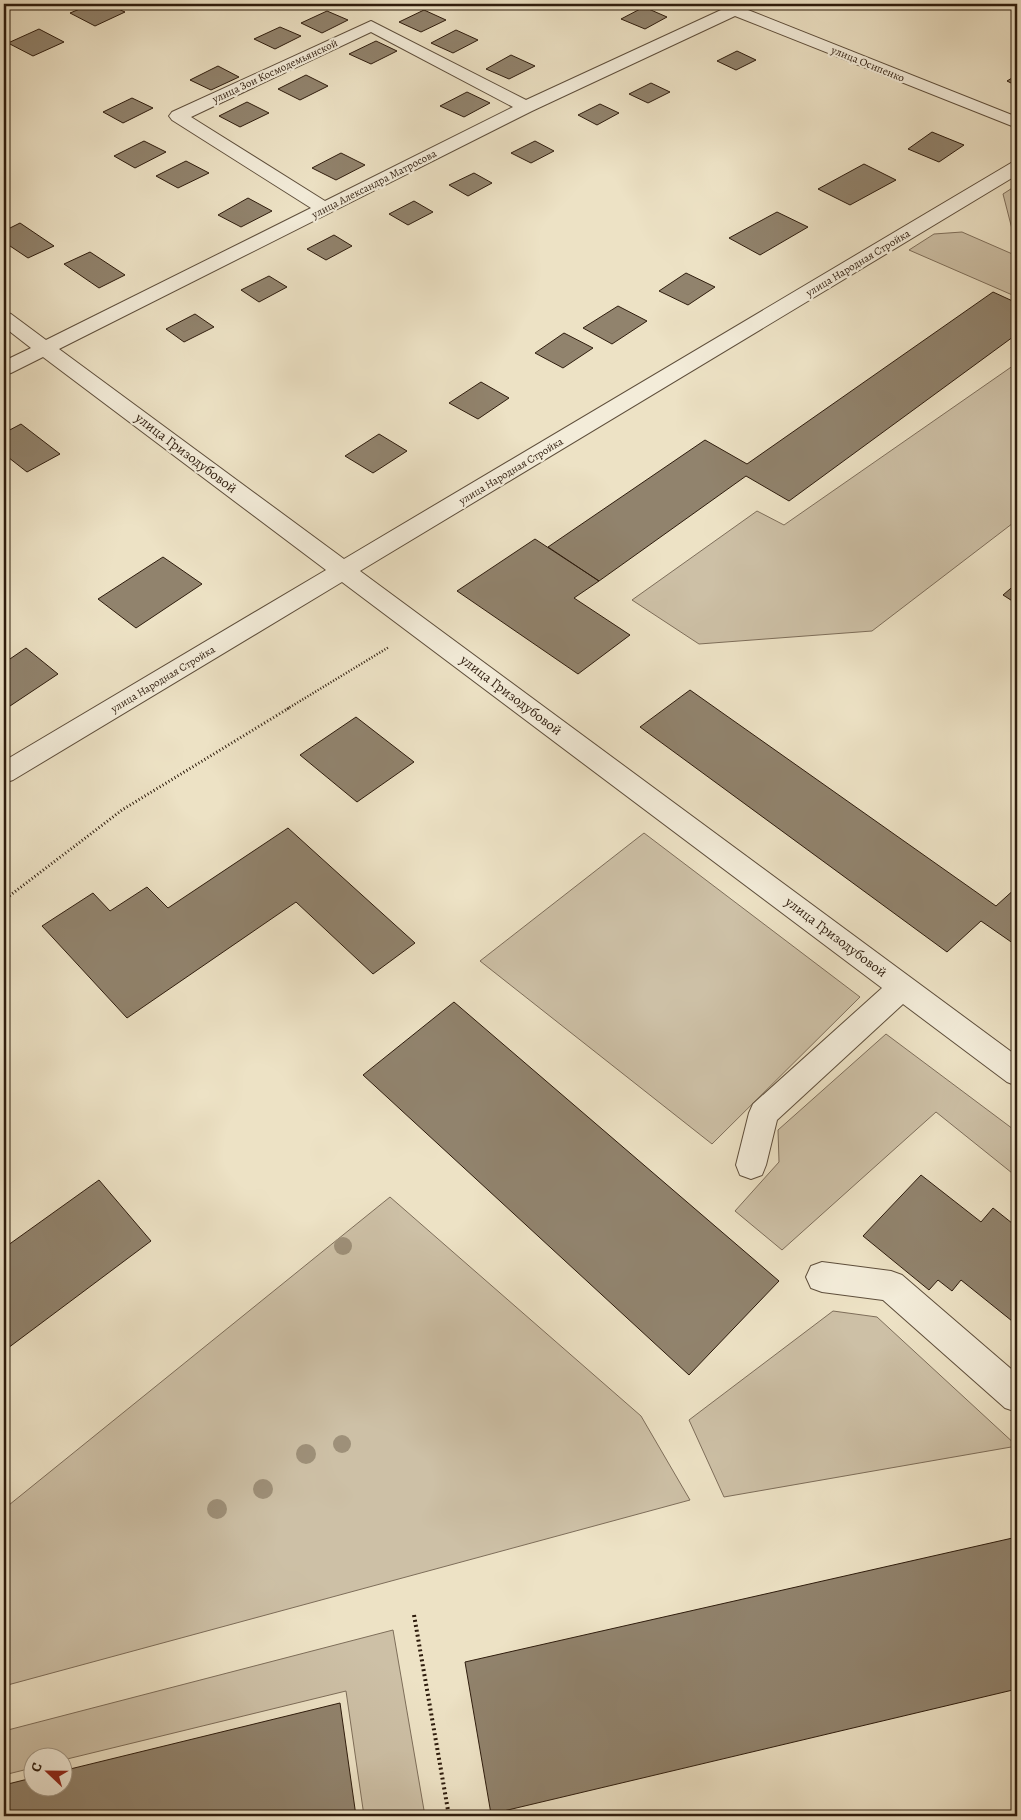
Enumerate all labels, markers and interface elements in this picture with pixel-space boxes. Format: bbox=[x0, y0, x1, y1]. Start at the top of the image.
street label: улица Зои Космодемьянской bbox=[209, 35, 340, 107]
street label: улица Осипенко bbox=[828, 42, 907, 86]
street label: улица Александра Матросова bbox=[308, 146, 440, 223]
street label: улица Народная Стройка bbox=[802, 225, 914, 301]
street label: улица Гризодубовой bbox=[130, 408, 241, 498]
street label: улица Народная Стройка bbox=[455, 433, 567, 509]
street label: улица Народная Стройка bbox=[107, 641, 219, 717]
street label: улица Гризодубовой bbox=[455, 650, 566, 740]
street label: улица Гризодубовой bbox=[780, 892, 891, 982]
north arrow bbox=[22, 1748, 72, 1798]
text: С bbox=[26, 1759, 47, 1775]

